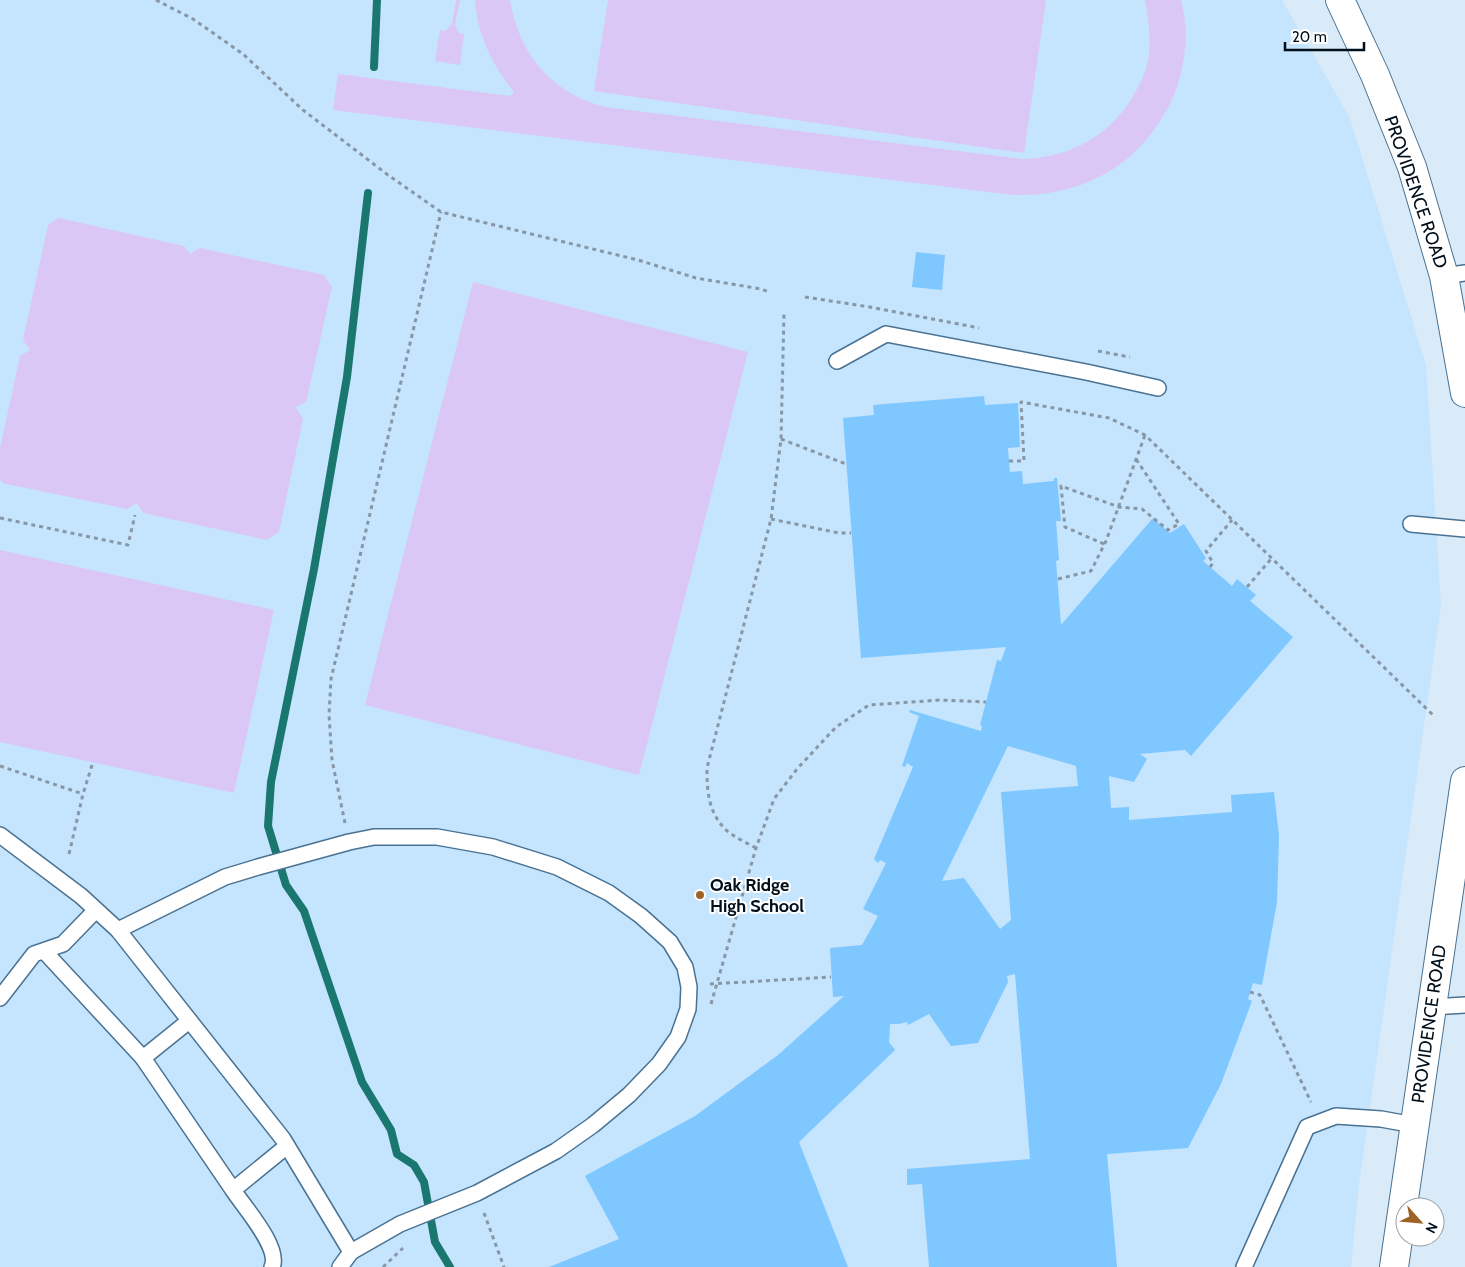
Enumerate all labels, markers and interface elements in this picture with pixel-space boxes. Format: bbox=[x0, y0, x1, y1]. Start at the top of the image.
scale bar bbox=[1285, 20, 1364, 52]
text: 20 m bbox=[1292, 28, 1327, 46]
street label: PROVIDENCE ROAD bbox=[1380, 113, 1452, 271]
place label: Oak Ridge High School bbox=[710, 874, 804, 917]
marker: Oak Ridge High School bbox=[694, 889, 706, 901]
street label: PROVIDENCE ROAD bbox=[1407, 943, 1451, 1105]
north arrow bbox=[1395, 1197, 1445, 1247]
text: N bbox=[1421, 1219, 1442, 1236]

